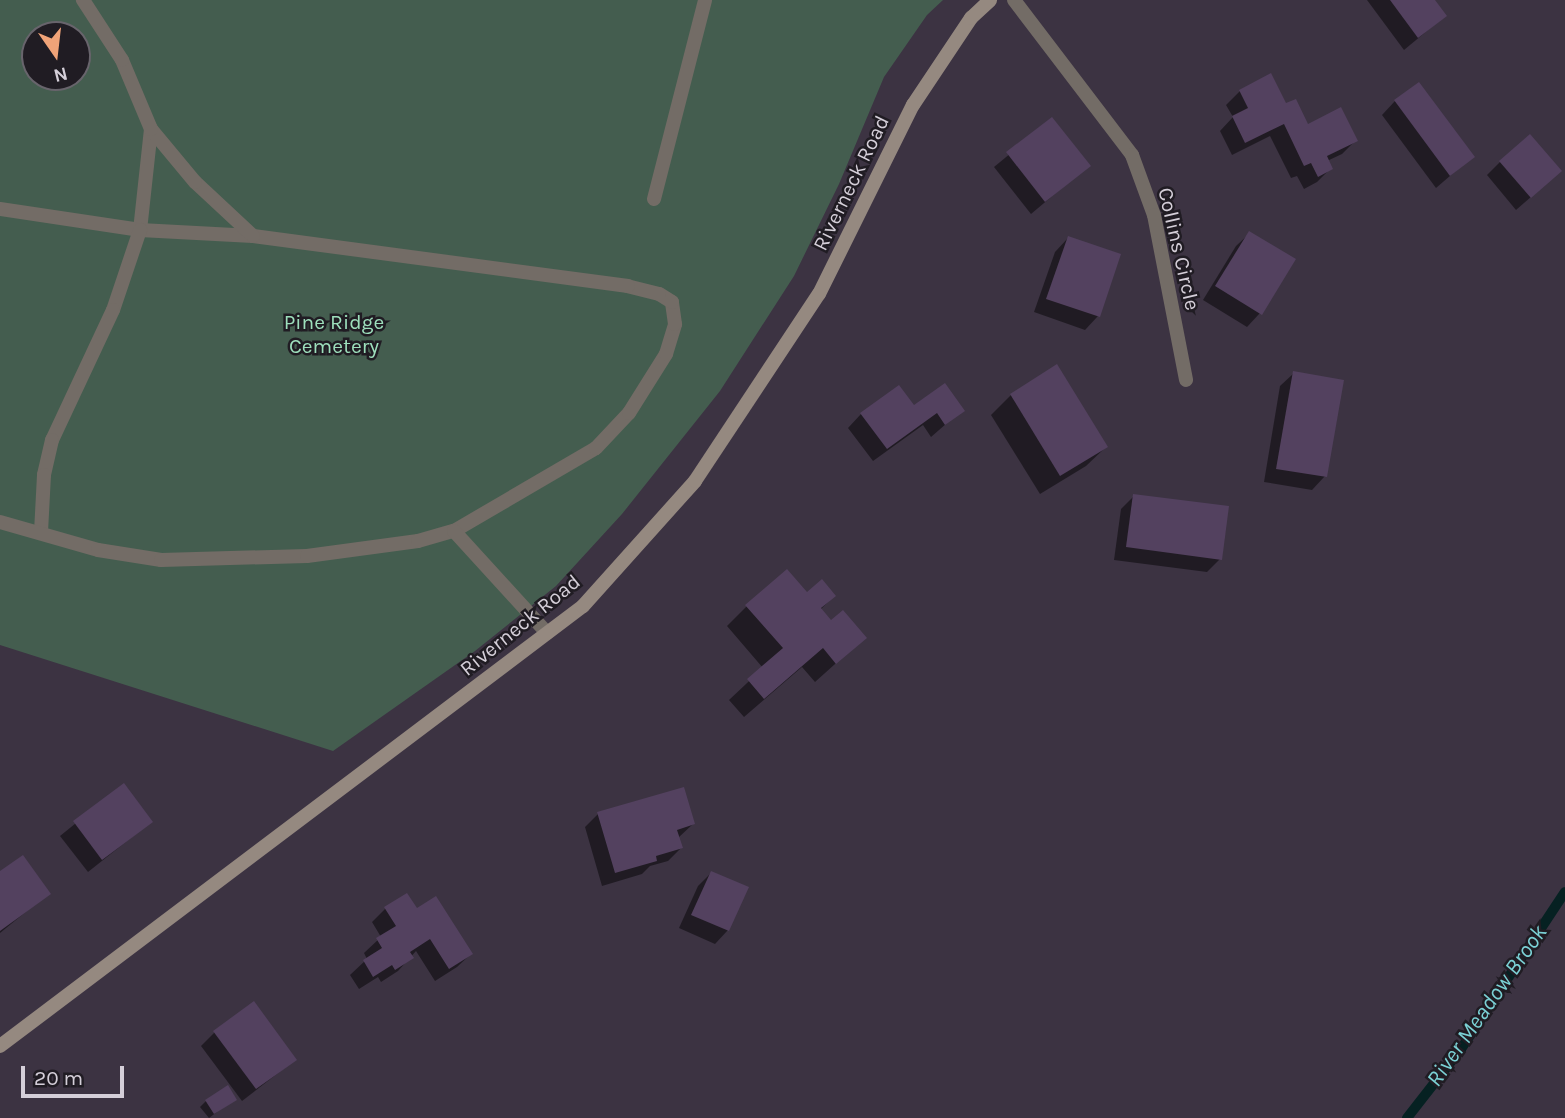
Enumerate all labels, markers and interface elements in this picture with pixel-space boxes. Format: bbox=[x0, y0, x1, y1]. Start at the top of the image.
north arrow bbox=[21, 21, 91, 91]
text: N bbox=[51, 62, 70, 87]
street label: Riverneck Road bbox=[807, 111, 895, 255]
street label: Collins Circle bbox=[1153, 185, 1205, 313]
park label: Pine Ridge Cemetery bbox=[284, 309, 384, 359]
street label: Riverneck Road bbox=[455, 569, 585, 681]
water label: River Meadow Brook bbox=[1421, 920, 1553, 1092]
scale bar bbox=[24, 1052, 128, 1096]
text: 20 m bbox=[34, 1066, 83, 1090]

